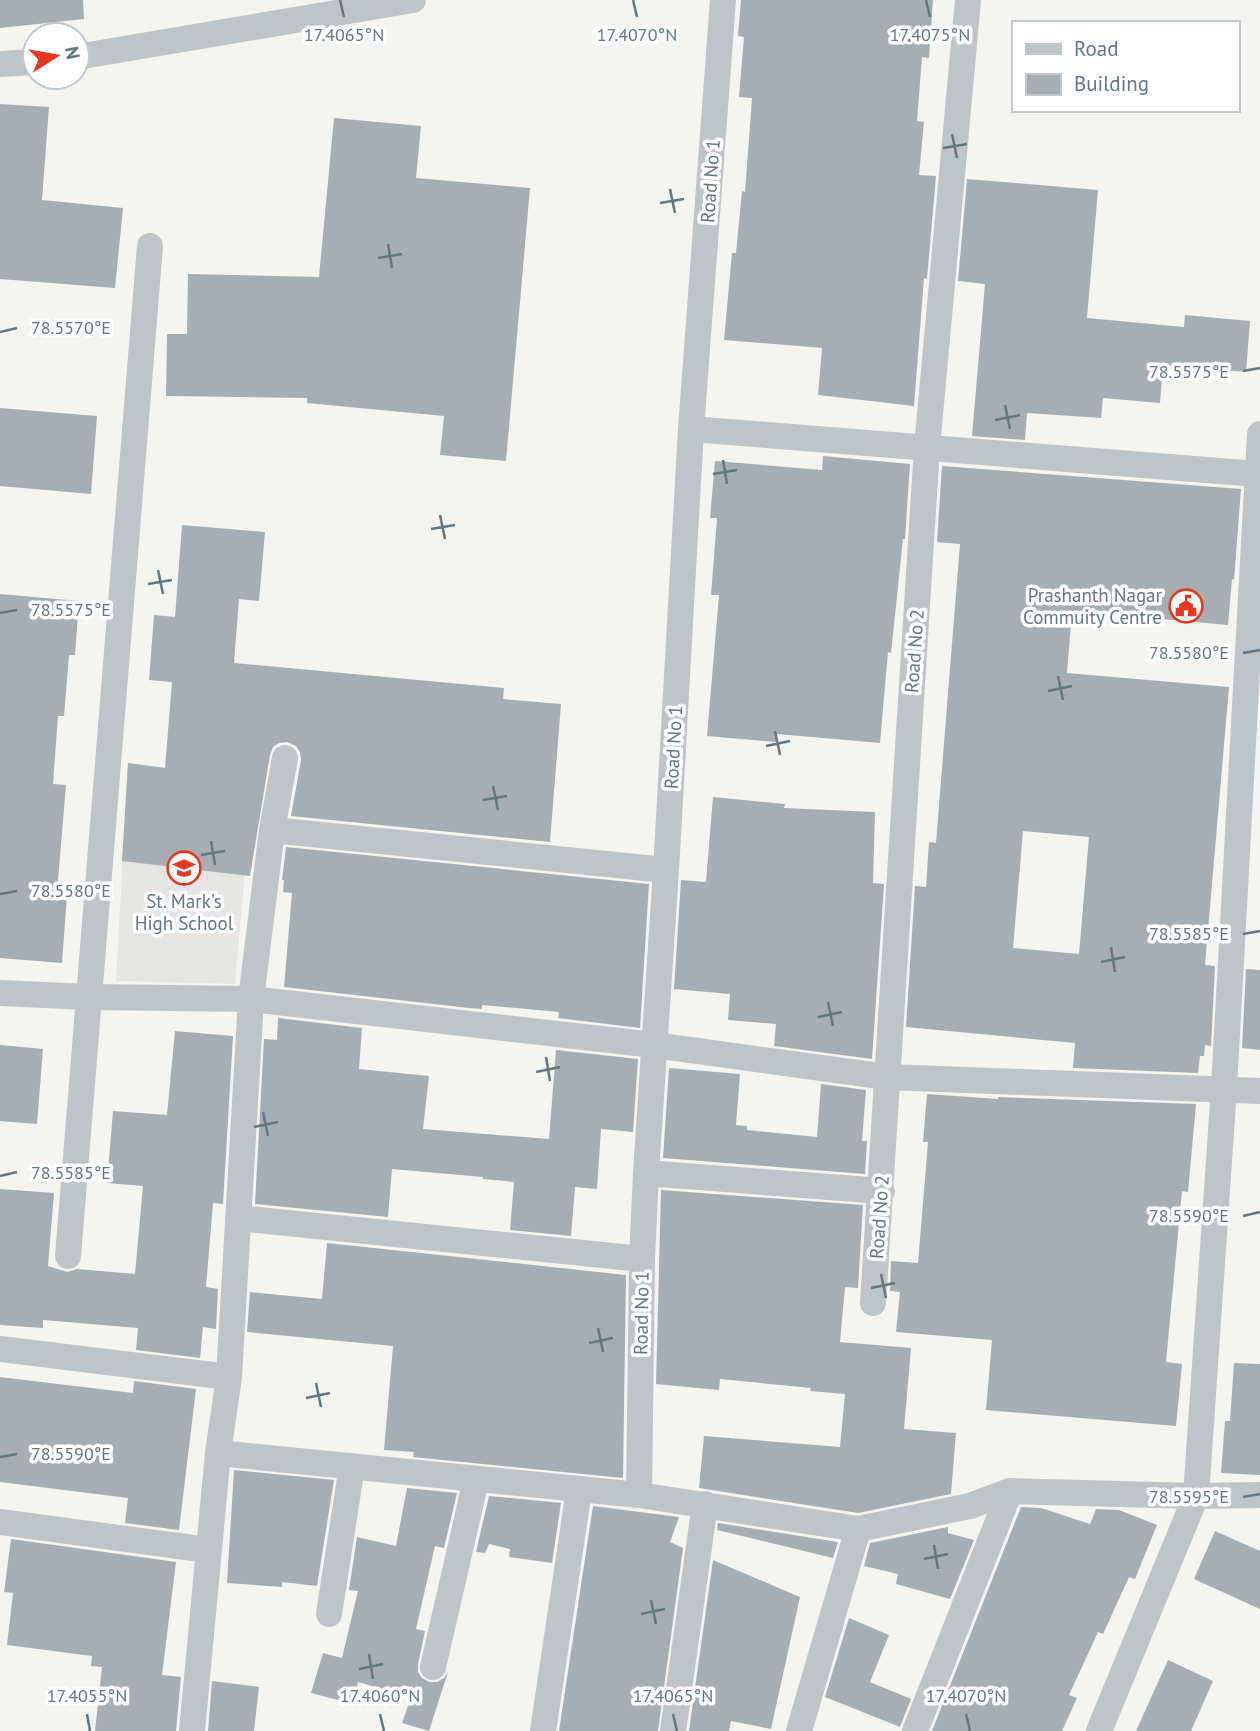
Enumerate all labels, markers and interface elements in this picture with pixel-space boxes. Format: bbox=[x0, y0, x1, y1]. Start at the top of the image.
north arrow bbox=[21, 21, 91, 91]
legend bbox=[1012, 21, 1239, 112]
text: 17.4065°N bbox=[304, 23, 384, 46]
text: 17.4070°N bbox=[597, 23, 677, 46]
text: 17.4075°N bbox=[890, 23, 970, 46]
text: Road bbox=[1074, 35, 1118, 62]
text: N bbox=[60, 44, 86, 61]
text: Building bbox=[1074, 70, 1149, 97]
street label: Road No 1 bbox=[695, 138, 725, 224]
text: 78.5570°E bbox=[31, 316, 111, 339]
text: 78.5575°E bbox=[1149, 360, 1229, 383]
place label: Prashanth Nagar Commuity Centre bbox=[1023, 583, 1163, 629]
public building icon: Prashanth Nagar Commuity Centre bbox=[1167, 587, 1205, 625]
text: 78.5575°E bbox=[31, 598, 111, 621]
street label: Road No 2 bbox=[899, 608, 929, 694]
text: 78.5580°E bbox=[1149, 641, 1229, 664]
street label: Road No 1 bbox=[659, 705, 687, 789]
school or university icon: St. Mark's High School bbox=[165, 849, 203, 887]
text: 78.5580°E bbox=[31, 879, 111, 902]
place label: St. Mark's High School bbox=[135, 889, 234, 935]
text: 78.5585°E bbox=[1149, 922, 1229, 945]
text: 78.5585°E bbox=[31, 1161, 111, 1184]
street label: Road No 2 bbox=[864, 1174, 894, 1260]
text: 78.5590°E bbox=[1149, 1204, 1229, 1227]
street label: Road No 1 bbox=[628, 1271, 654, 1355]
text: 78.5590°E bbox=[31, 1442, 111, 1465]
text: 78.5595°E bbox=[1149, 1485, 1229, 1508]
text: 17.4055°N bbox=[47, 1684, 127, 1707]
text: 17.4060°N bbox=[340, 1684, 420, 1707]
text: 17.4065°N bbox=[633, 1684, 713, 1707]
text: 17.4070°N bbox=[926, 1684, 1006, 1707]

